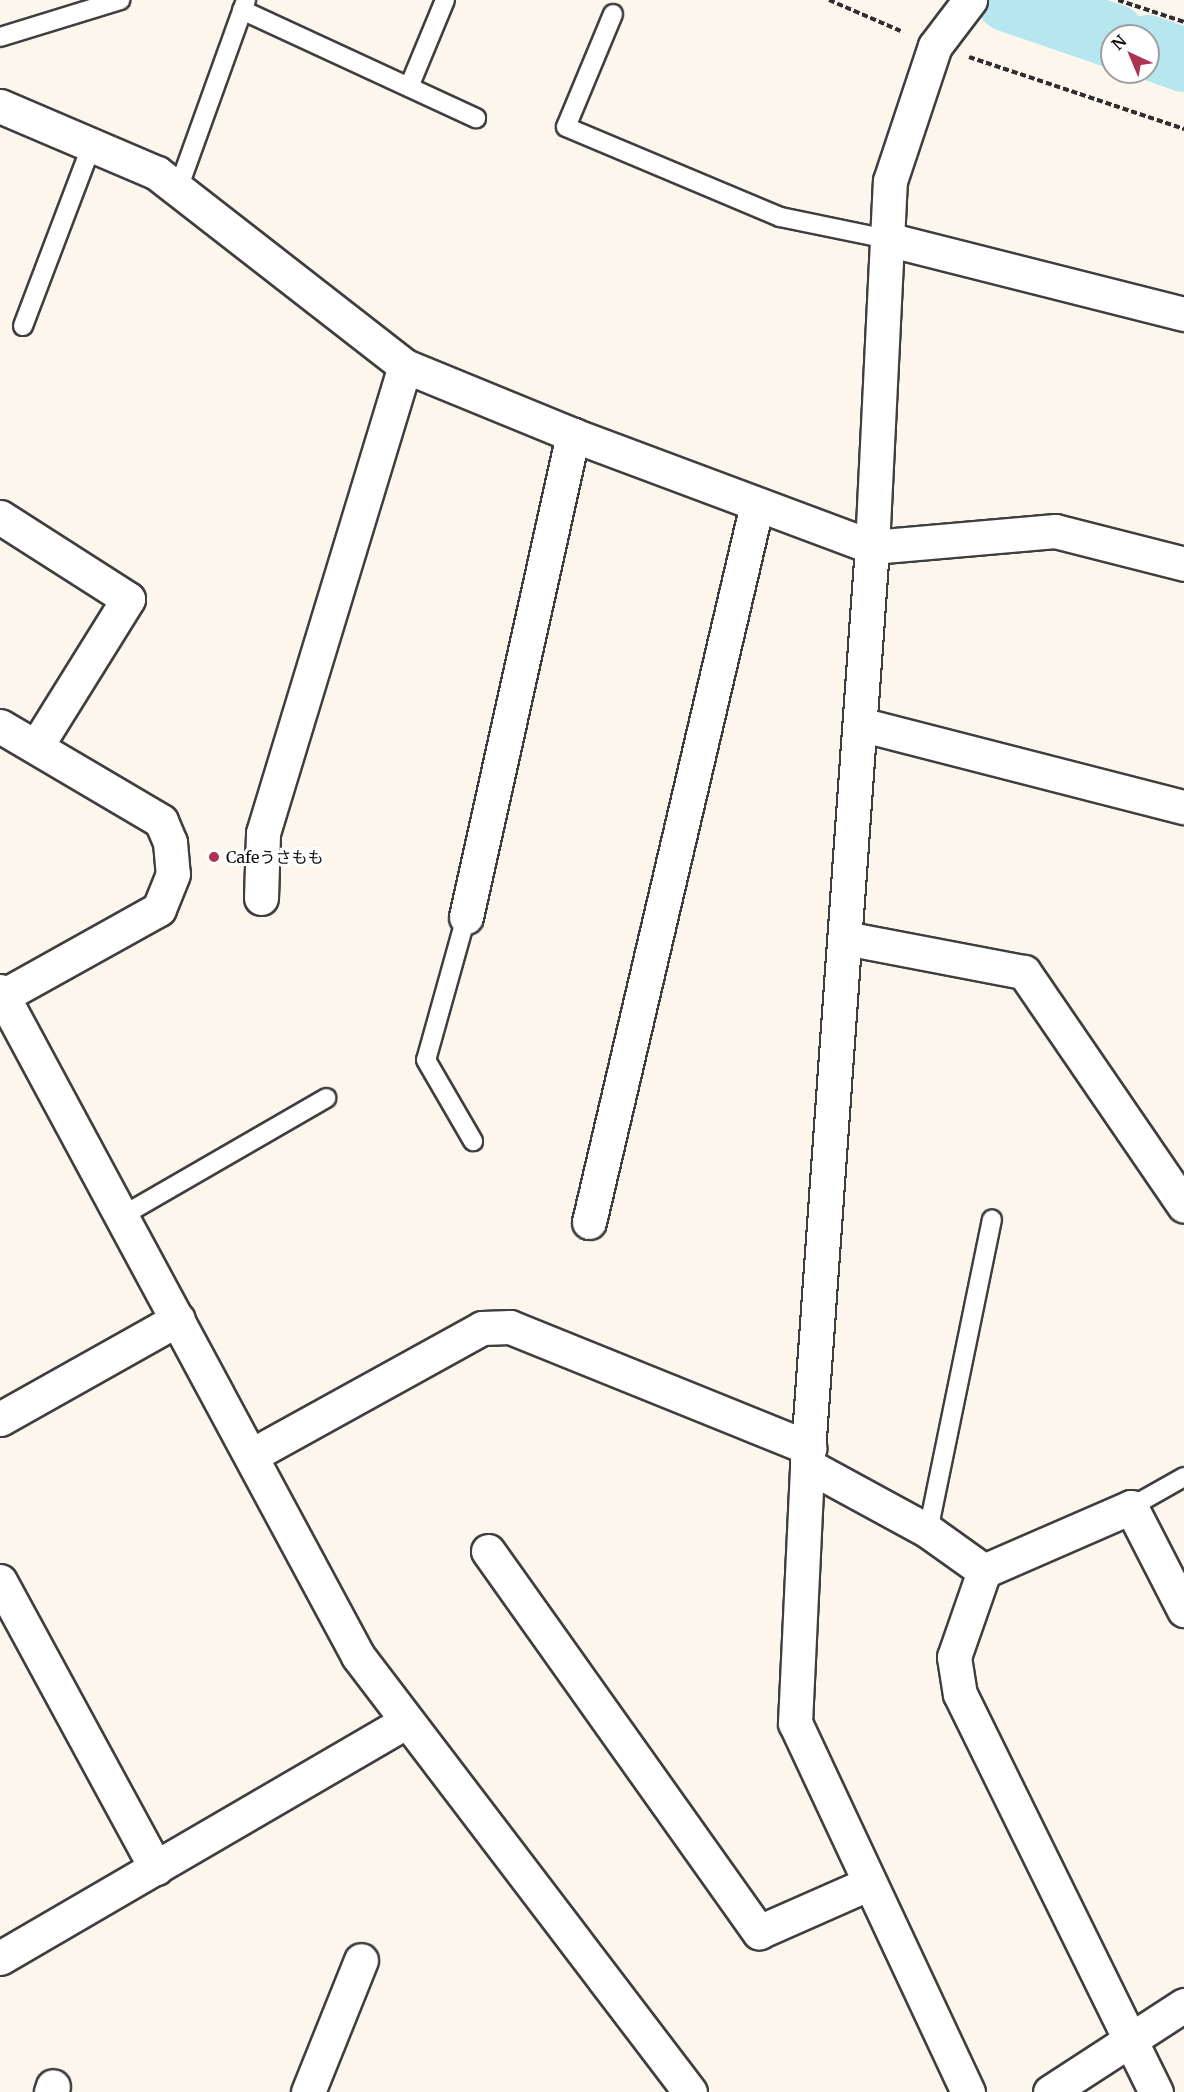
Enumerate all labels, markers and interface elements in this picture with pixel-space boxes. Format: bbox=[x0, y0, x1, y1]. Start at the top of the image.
north arrow bbox=[1100, 24, 1160, 84]
text: N bbox=[1107, 31, 1130, 54]
place label: Cafeうさもも bbox=[226, 847, 323, 867]
marker: Cafeうさもも bbox=[207, 850, 221, 864]

